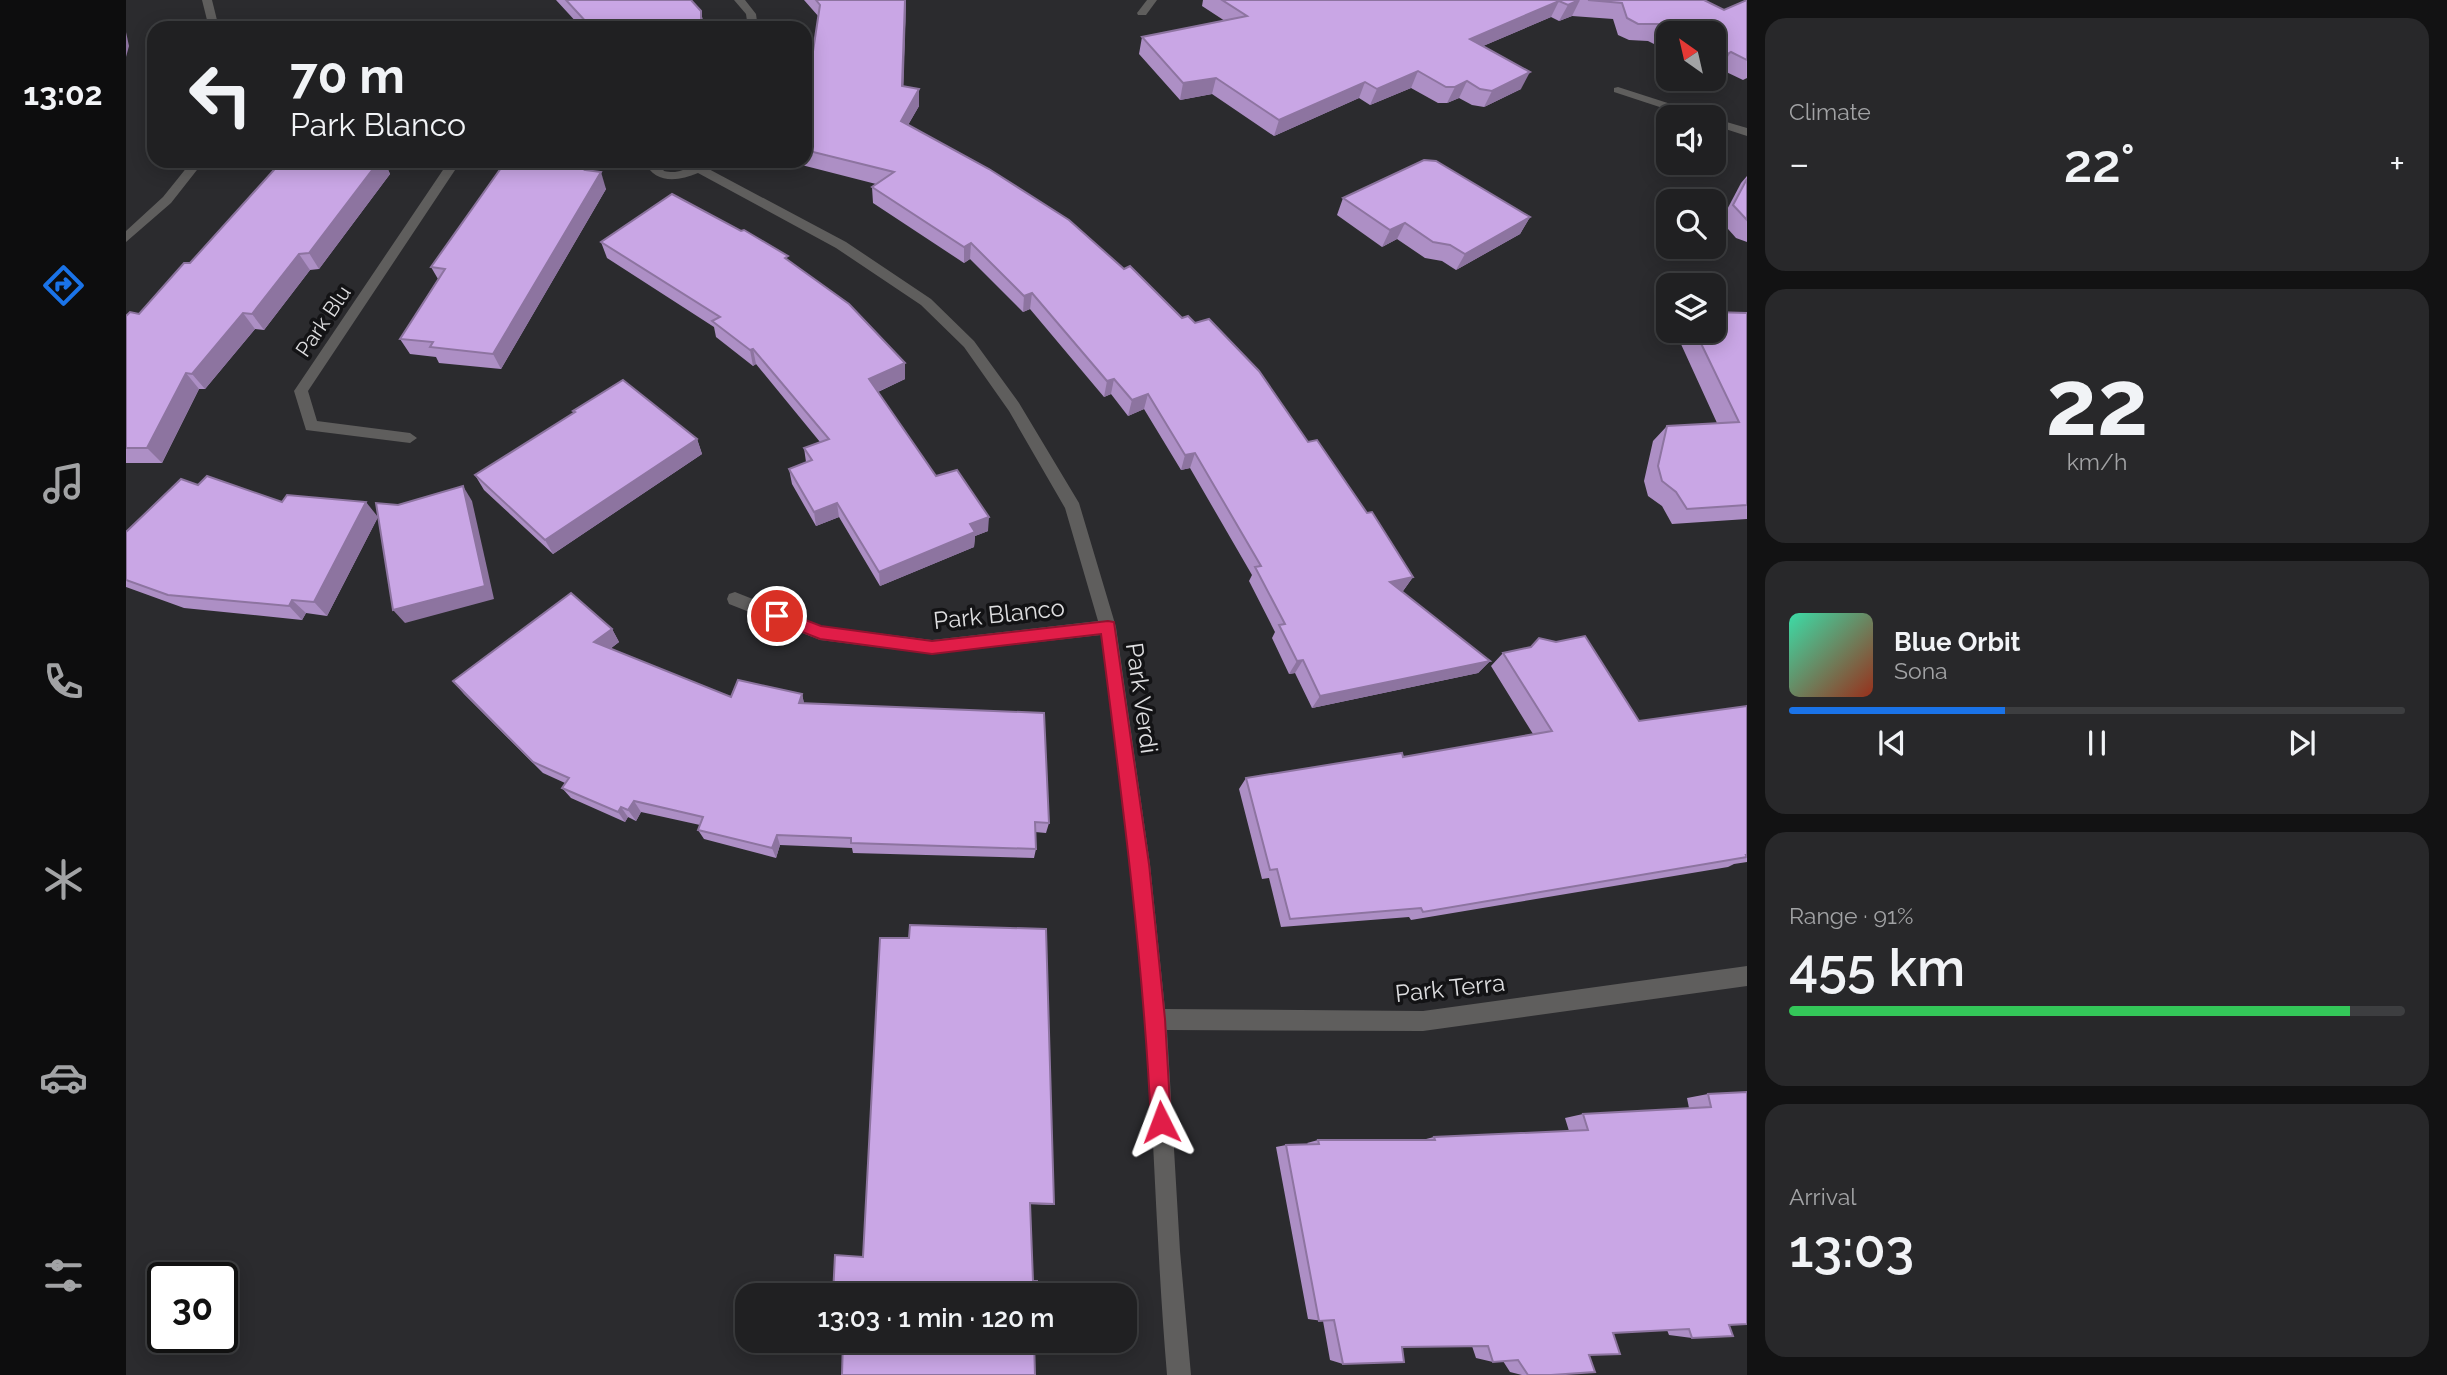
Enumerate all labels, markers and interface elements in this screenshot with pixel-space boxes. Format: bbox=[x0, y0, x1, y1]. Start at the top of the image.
north arrow bbox=[1656, 21, 1726, 91]
map controls bbox=[1656, 21, 1726, 343]
text: 70 m bbox=[290, 47, 405, 104]
icon: left bbox=[175, 49, 266, 140]
text: 13:02 bbox=[23, 75, 103, 112]
text: Climate bbox=[1789, 98, 1871, 125]
button: sound bbox=[1656, 105, 1726, 175]
text: Park Blanco bbox=[290, 106, 466, 143]
text: 22° bbox=[2064, 133, 2135, 194]
text: − bbox=[1789, 141, 1809, 186]
text: + bbox=[2389, 141, 2405, 186]
button: search bbox=[1656, 189, 1726, 259]
icon: directions bbox=[39, 261, 88, 310]
button: layers bbox=[1656, 273, 1726, 343]
street label: Park Blu bbox=[290, 281, 356, 361]
text: 22 bbox=[2046, 349, 2148, 456]
text: km/h bbox=[2067, 448, 2127, 475]
icon: music bbox=[39, 459, 88, 508]
pin bbox=[747, 586, 807, 646]
street label: Park Blanco bbox=[932, 593, 1066, 635]
icon: arrive bbox=[758, 597, 796, 635]
text: Blue Orbit bbox=[1894, 627, 2021, 657]
street label: Park Verdi bbox=[1120, 641, 1164, 755]
icon: phone bbox=[39, 657, 88, 706]
text: Sona bbox=[1894, 657, 1948, 684]
icon: previous bbox=[1873, 724, 1911, 762]
icon: pause bbox=[2078, 724, 2116, 762]
icon: next bbox=[2283, 724, 2321, 762]
icon: climate bbox=[39, 855, 88, 904]
text: Range · 91% bbox=[1789, 902, 1913, 929]
text: 455 km bbox=[1789, 937, 1965, 998]
street label: Park Terra bbox=[1394, 968, 1506, 1008]
icon: car bbox=[39, 1053, 88, 1102]
position arrow bbox=[1124, 1085, 1198, 1159]
text: Arrival bbox=[1789, 1183, 1856, 1210]
text: 13:03 bbox=[1789, 1218, 1914, 1279]
icon: filters bbox=[39, 1251, 88, 1300]
speed limit sign: 30 bbox=[147, 1262, 238, 1353]
text: 13:03 · 1 min · 120 m bbox=[818, 1303, 1054, 1333]

